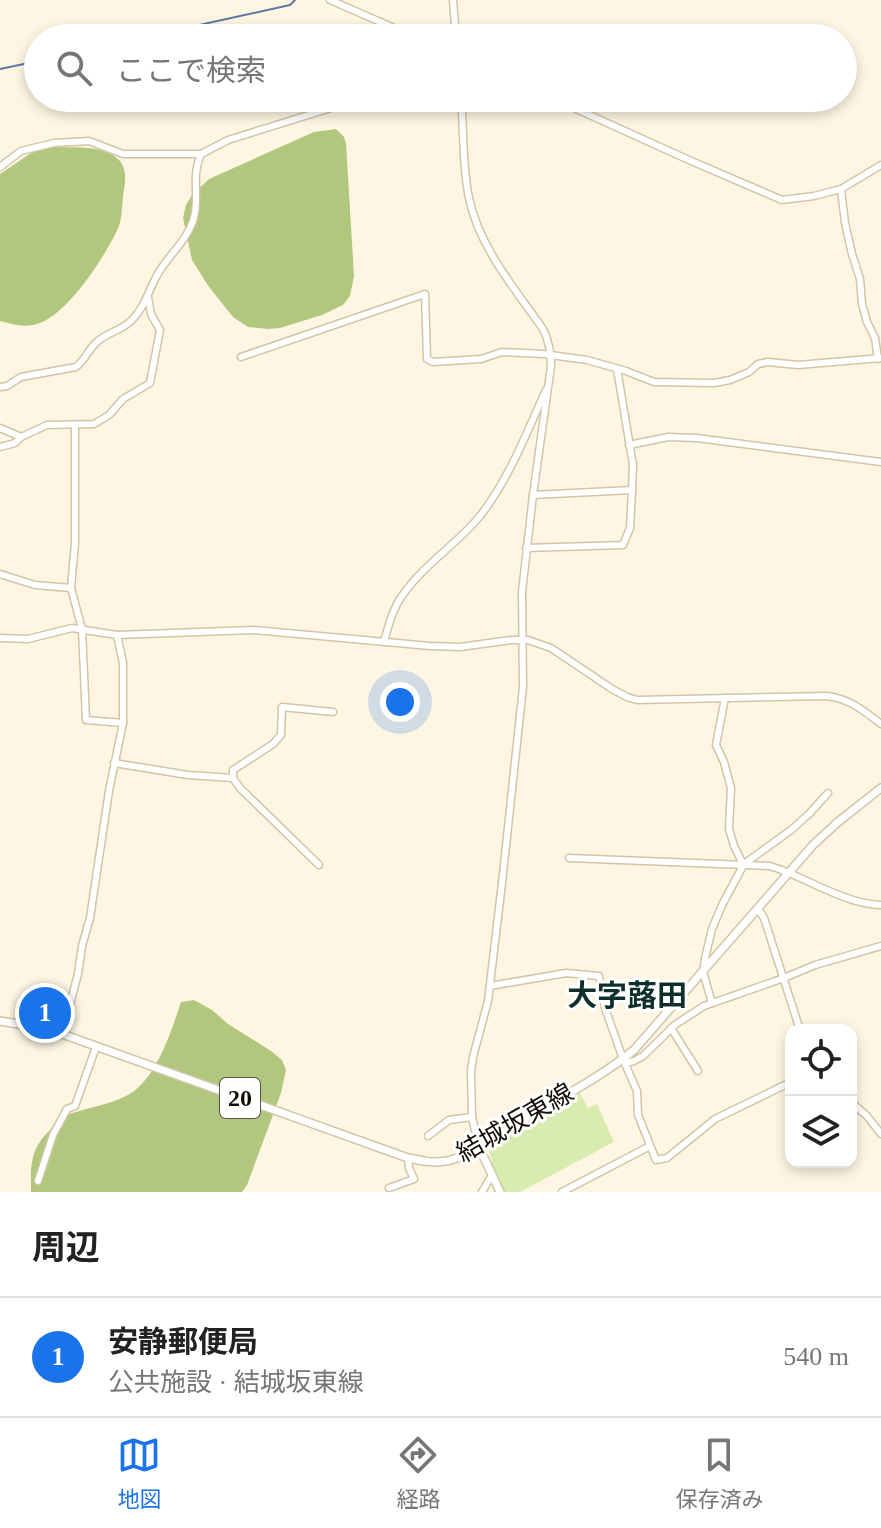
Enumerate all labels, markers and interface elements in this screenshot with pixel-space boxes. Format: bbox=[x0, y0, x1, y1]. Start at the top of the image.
search box bbox=[24, 24, 857, 112]
icon: search bbox=[52, 46, 96, 90]
text: ここで検索 bbox=[116, 54, 266, 87]
your location bbox=[380, 682, 420, 722]
district label: 大字蕗田 bbox=[567, 979, 687, 1012]
pin: 1 bbox=[19, 983, 71, 1043]
map controls bbox=[785, 1024, 857, 1168]
button: locate bbox=[785, 1024, 857, 1096]
road number: 20 bbox=[220, 1078, 260, 1118]
street label: 結城坂東線 bbox=[451, 1078, 579, 1168]
button: layers bbox=[785, 1096, 857, 1168]
text: 周辺 bbox=[32, 1229, 100, 1266]
text: 安静郵便局 bbox=[108, 1325, 258, 1358]
text: 1 bbox=[52, 1342, 65, 1371]
text: 540 m bbox=[783, 1342, 849, 1371]
text: 公共施設 · 結城坂東線 bbox=[108, 1368, 364, 1397]
tab: 地図 bbox=[117, 1433, 162, 1513]
tab: 経路 bbox=[396, 1433, 441, 1513]
tab: 保存済み bbox=[675, 1433, 764, 1513]

